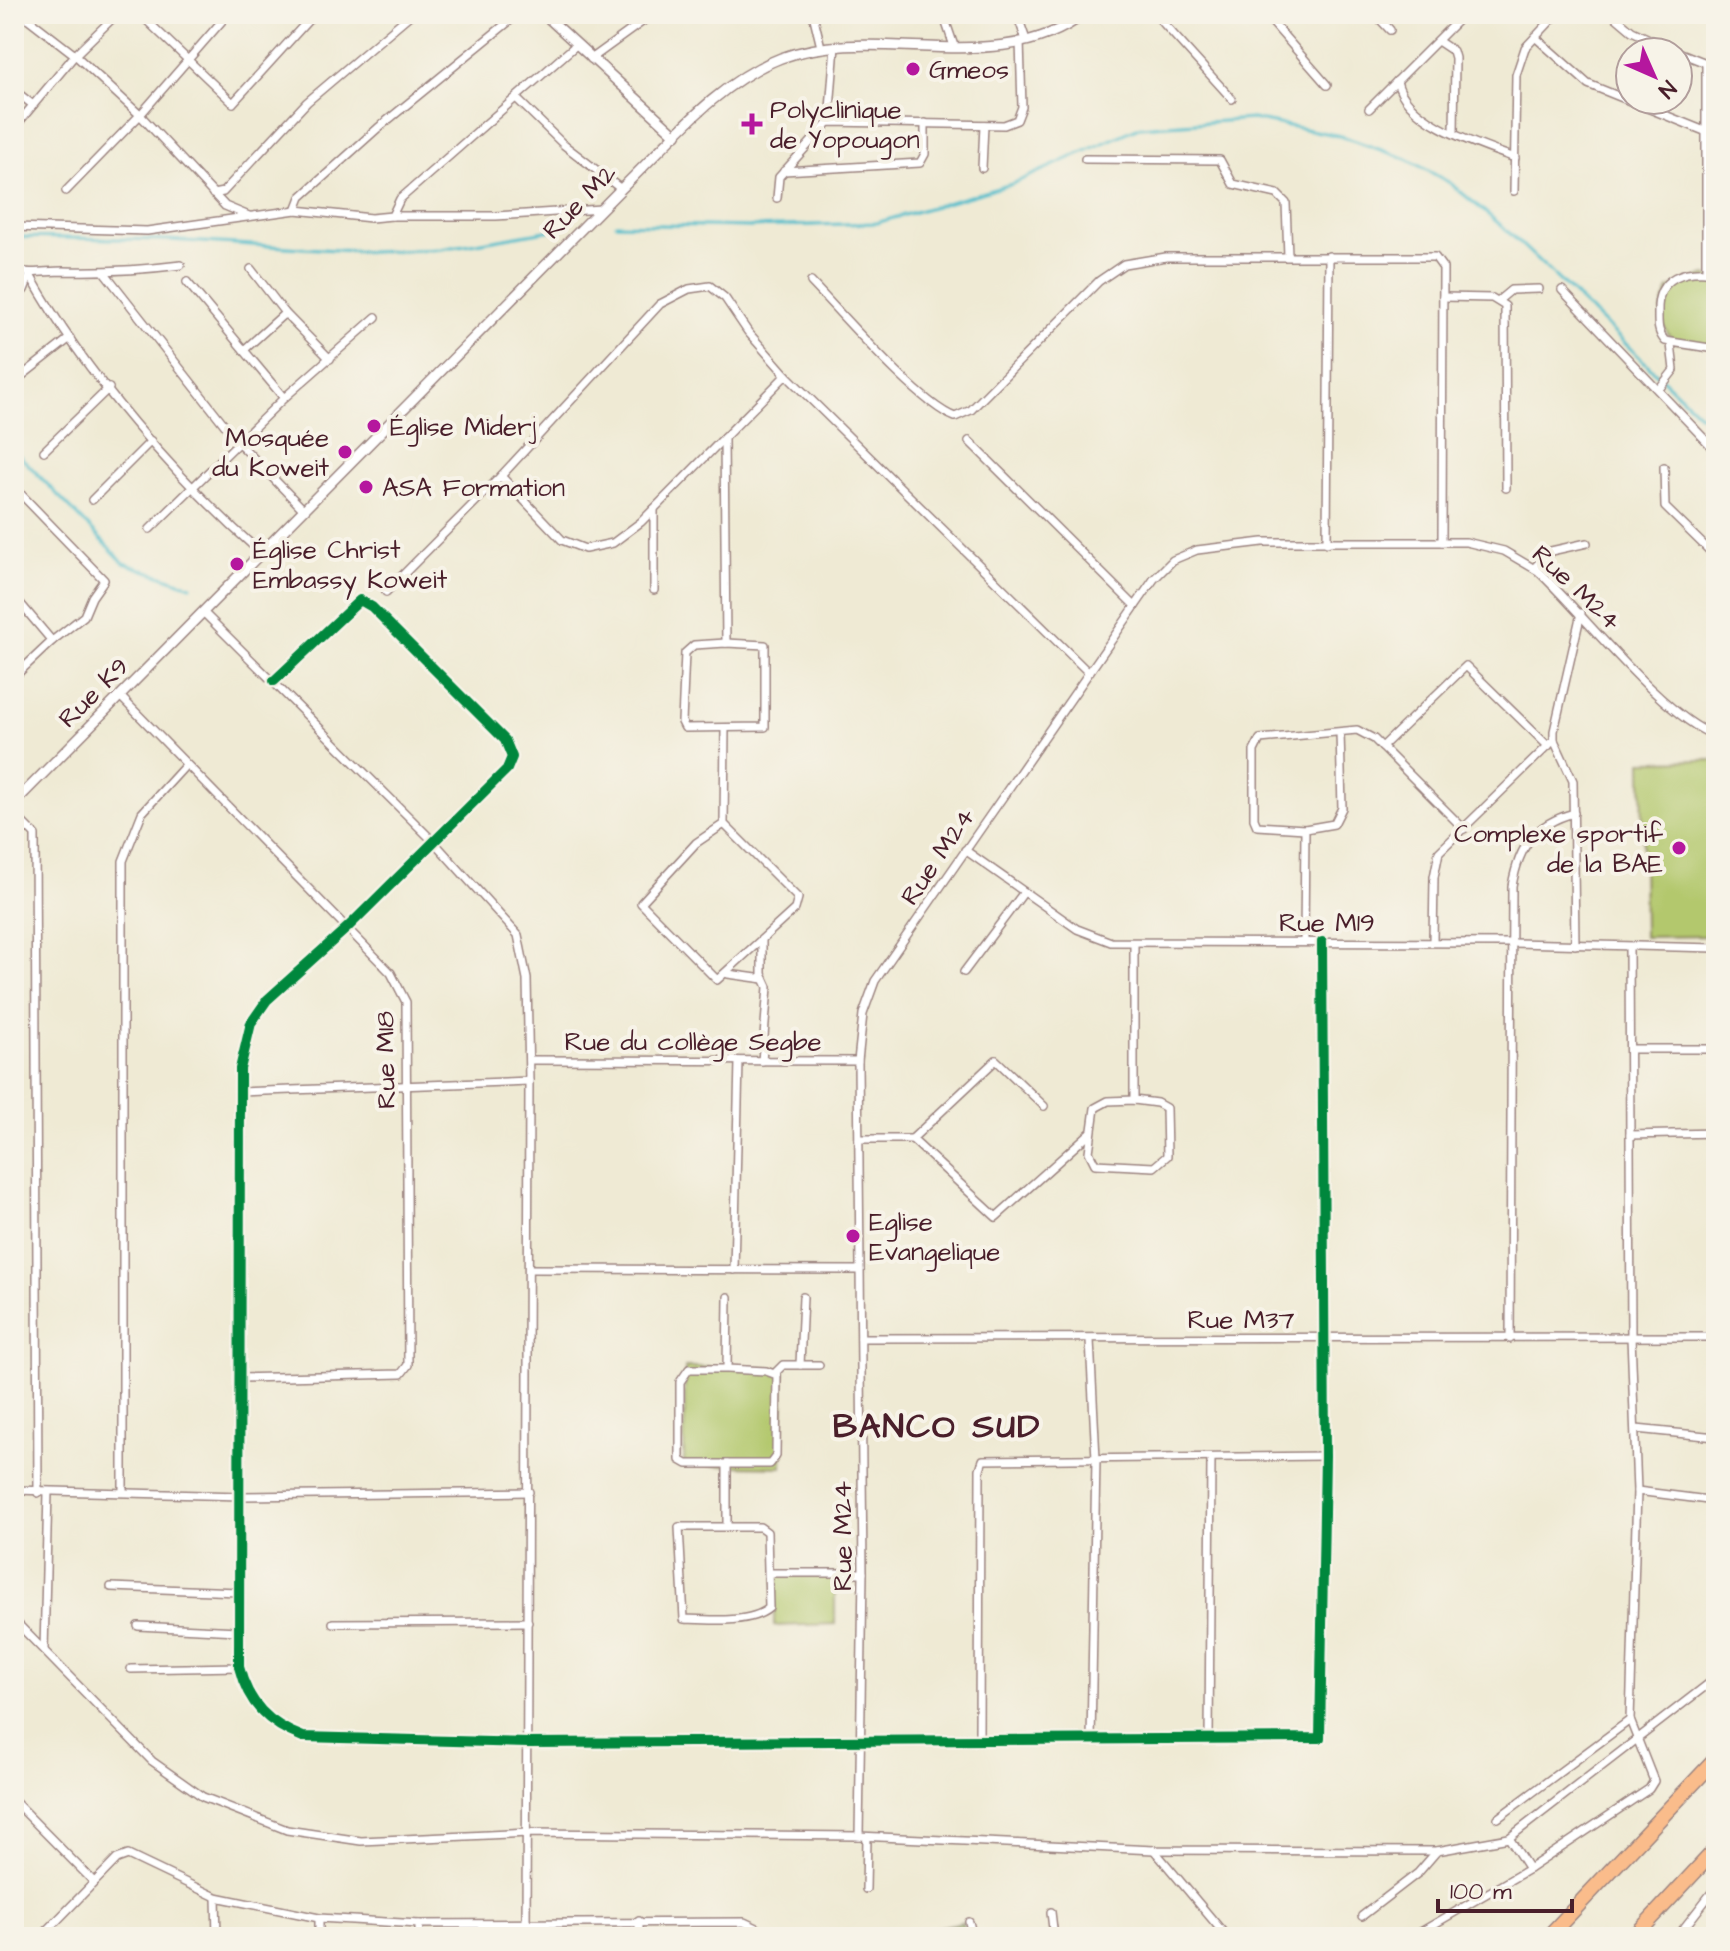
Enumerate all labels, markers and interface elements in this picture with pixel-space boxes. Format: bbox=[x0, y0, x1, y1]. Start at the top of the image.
north arrow bbox=[1614, 36, 1694, 116]
place label: Gmeos bbox=[929, 52, 1009, 88]
marker: Gmeos bbox=[904, 60, 922, 78]
text: N bbox=[1651, 73, 1683, 105]
place label: Polyclinique de Yopougon bbox=[770, 92, 920, 160]
marker: Polyclinique de Yopougon bbox=[741, 113, 763, 135]
street label: Rue M2 bbox=[535, 156, 625, 248]
place label: Église Miderj bbox=[390, 409, 537, 447]
marker: Église Miderj bbox=[365, 417, 383, 435]
place label: Mosquée du Koweit bbox=[212, 420, 329, 486]
marker: Mosquée du Koweit bbox=[336, 443, 354, 461]
place label: ASA Formation bbox=[382, 470, 565, 506]
marker: ASA Formation bbox=[357, 478, 375, 496]
place label: Église Christ Embassy Koweit bbox=[253, 532, 448, 600]
street label: Rue M24 bbox=[1524, 537, 1629, 639]
marker: Église Christ Embassy Koweit bbox=[228, 555, 246, 573]
street label: Rue K9 bbox=[50, 649, 137, 736]
street label: Rue M24 bbox=[892, 801, 984, 912]
place label: Complexe sportif de la BAE bbox=[1454, 816, 1664, 882]
marker: Complexe sportif de la BAE bbox=[1670, 839, 1688, 857]
street label: Rue M19 bbox=[1279, 905, 1375, 941]
street label: Rue M18 bbox=[367, 1011, 405, 1109]
street label: Rue du collège Segbe bbox=[564, 1024, 822, 1062]
place label: Eglise Evangelique bbox=[869, 1204, 1000, 1272]
marker: Eglise Evangelique bbox=[844, 1227, 862, 1245]
street label: Rue M37 bbox=[1188, 1302, 1294, 1338]
district label: BANCO SUD bbox=[833, 1403, 1041, 1451]
street label: Rue M24 bbox=[825, 1481, 861, 1591]
scale bar bbox=[1438, 1863, 1572, 1913]
text: 100 m bbox=[1450, 1875, 1512, 1909]

